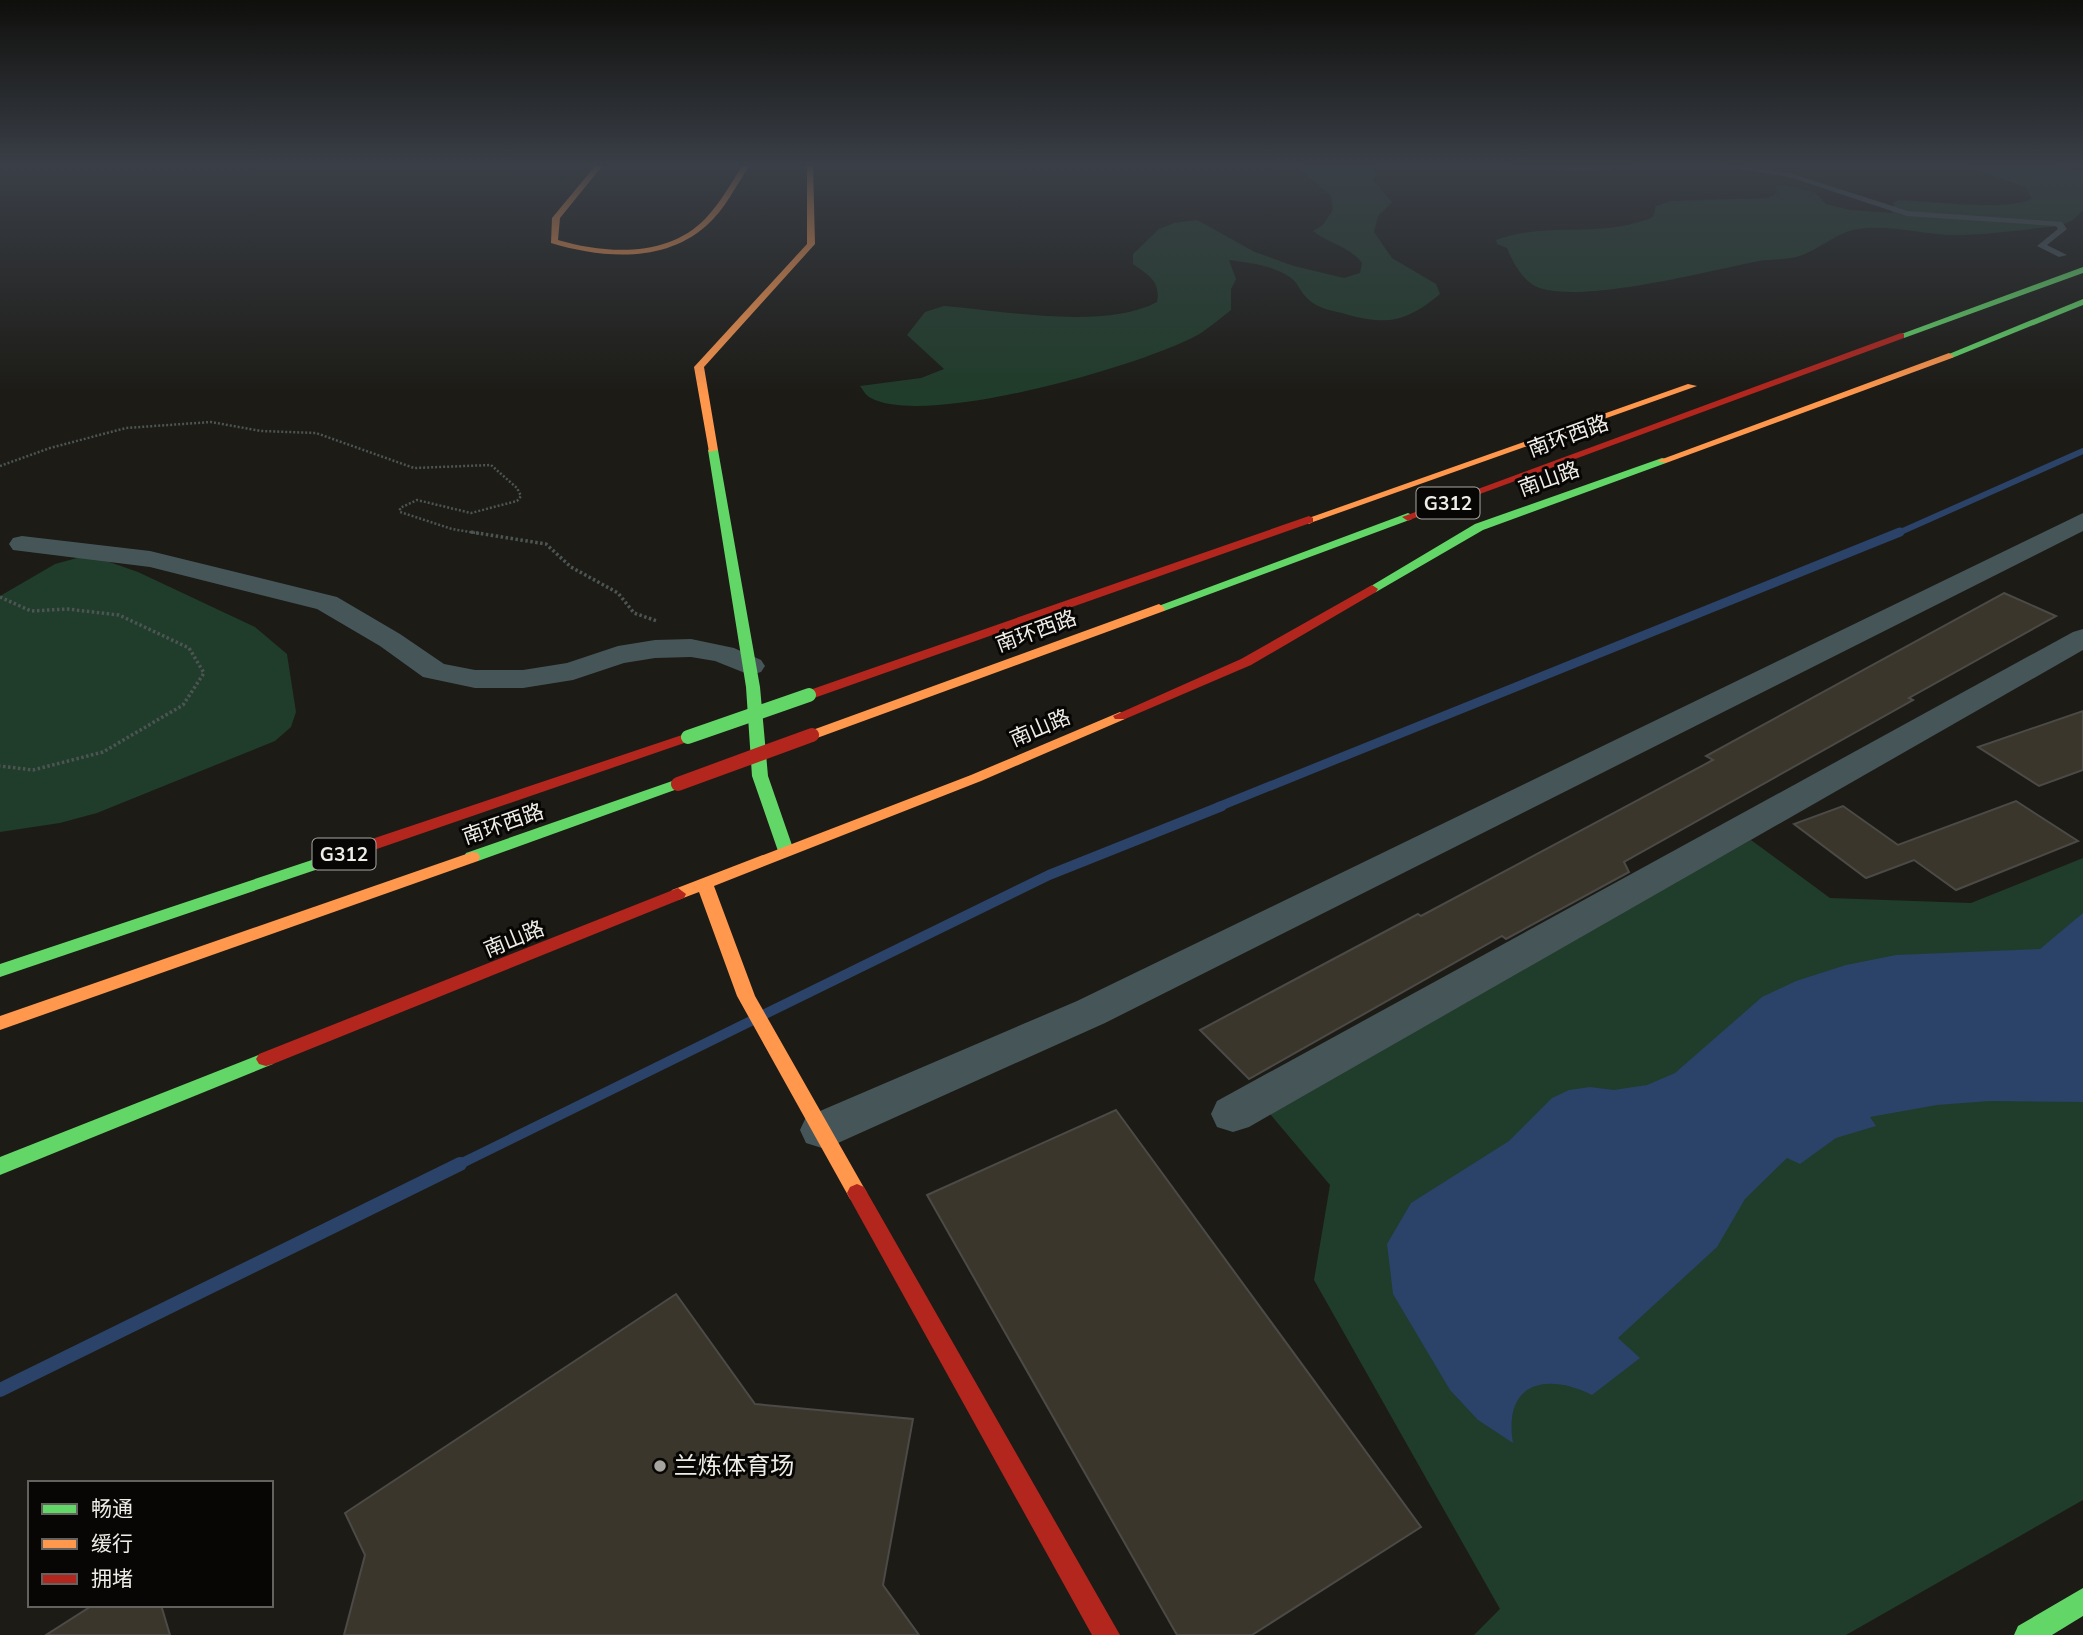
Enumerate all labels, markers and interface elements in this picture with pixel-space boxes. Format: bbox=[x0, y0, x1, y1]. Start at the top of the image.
street label: 南环西路 bbox=[1524, 408, 1612, 462]
street label: 南山路 bbox=[1515, 455, 1583, 501]
road number: G312 bbox=[1416, 488, 1480, 518]
street label: 南环西路 bbox=[992, 603, 1080, 657]
street label: 南山路 bbox=[1006, 703, 1074, 751]
street label: 南环西路 bbox=[459, 797, 547, 849]
road number: G312 bbox=[312, 838, 376, 870]
street label: 南山路 bbox=[480, 914, 548, 962]
place label: 兰炼体育场 bbox=[674, 1450, 794, 1480]
marker: 兰炼体育场 bbox=[652, 1458, 668, 1474]
legend bbox=[28, 1481, 273, 1607]
text: 畅通 bbox=[91, 1495, 133, 1521]
text: 缓行 bbox=[91, 1530, 133, 1556]
text: 拥堵 bbox=[91, 1565, 133, 1591]

